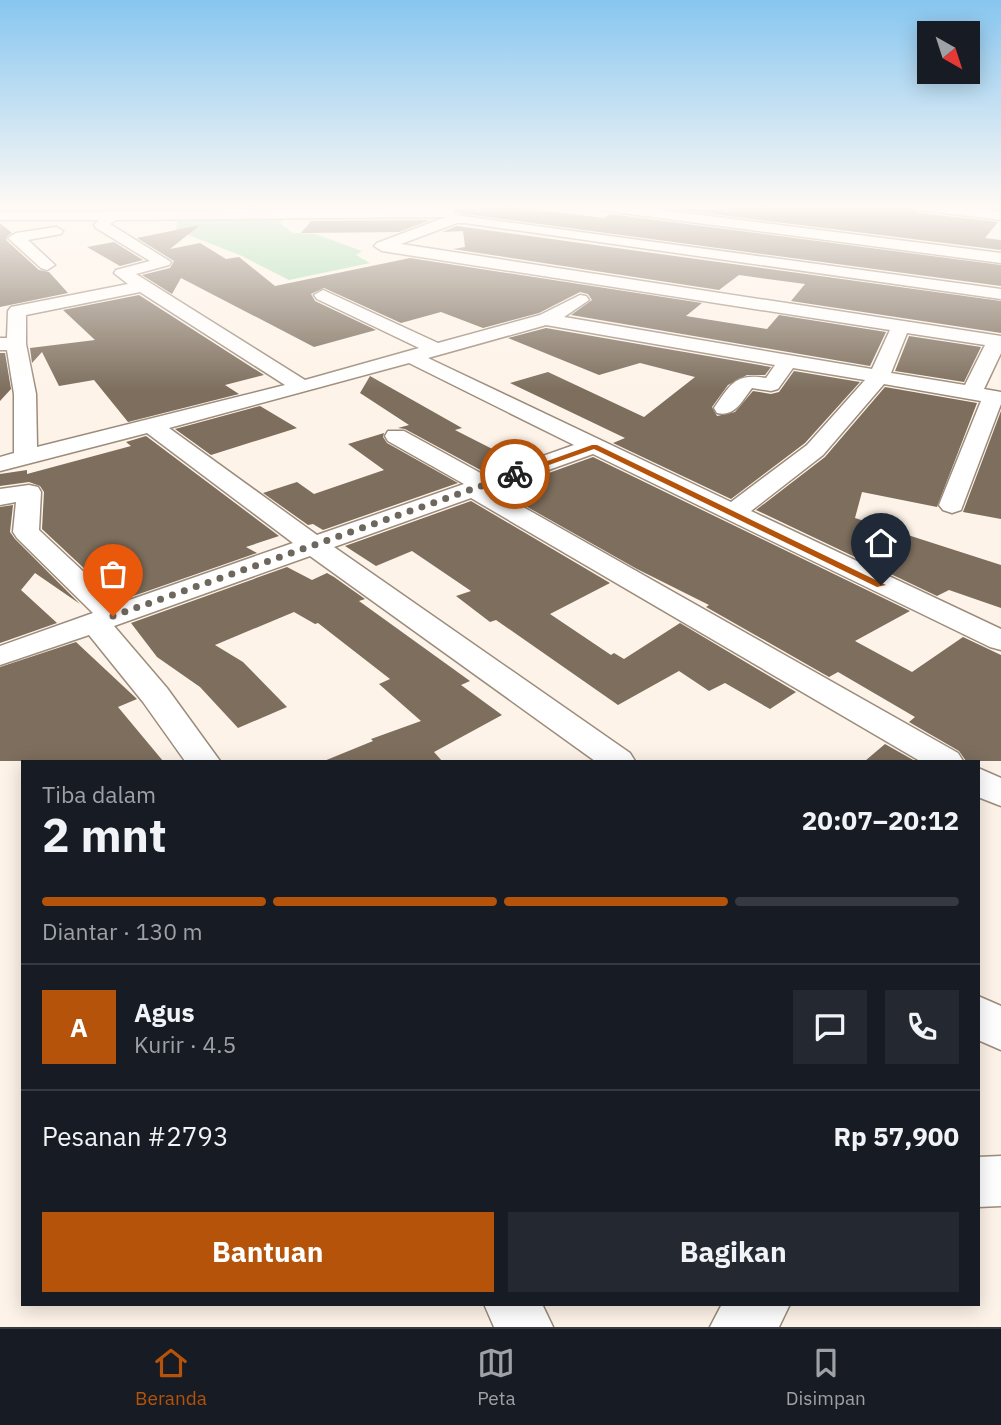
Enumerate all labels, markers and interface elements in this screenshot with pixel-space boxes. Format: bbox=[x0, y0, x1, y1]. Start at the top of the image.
north arrow bbox=[917, 21, 980, 84]
map controls bbox=[917, 21, 980, 84]
courier bbox=[480, 439, 550, 509]
icon: bike bbox=[496, 455, 534, 493]
pin bbox=[851, 513, 911, 585]
icon: home bbox=[862, 524, 900, 562]
pin bbox=[83, 544, 143, 616]
icon: bag bbox=[94, 555, 132, 593]
text: Tiba dalam bbox=[42, 779, 156, 809]
text: 20:07–20:12 bbox=[802, 803, 959, 837]
text: 2 mnt bbox=[42, 805, 167, 865]
text: Diantar · 130 m bbox=[42, 916, 203, 946]
button: chat bbox=[793, 990, 867, 1064]
button: phone bbox=[885, 990, 959, 1064]
text: Agus bbox=[134, 995, 195, 1029]
text: A bbox=[70, 1010, 88, 1044]
text: Kurir · 4.5 bbox=[134, 1029, 236, 1059]
text: Pesanan #2793 bbox=[42, 1119, 229, 1153]
text: Rp 57,900 bbox=[833, 1119, 959, 1153]
button: Bantuan bbox=[42, 1212, 494, 1292]
button: Bagikan bbox=[508, 1212, 959, 1292]
tab: Beranda bbox=[135, 1344, 207, 1410]
tab: Peta bbox=[477, 1344, 516, 1410]
tab: Disimpan bbox=[786, 1344, 866, 1410]

